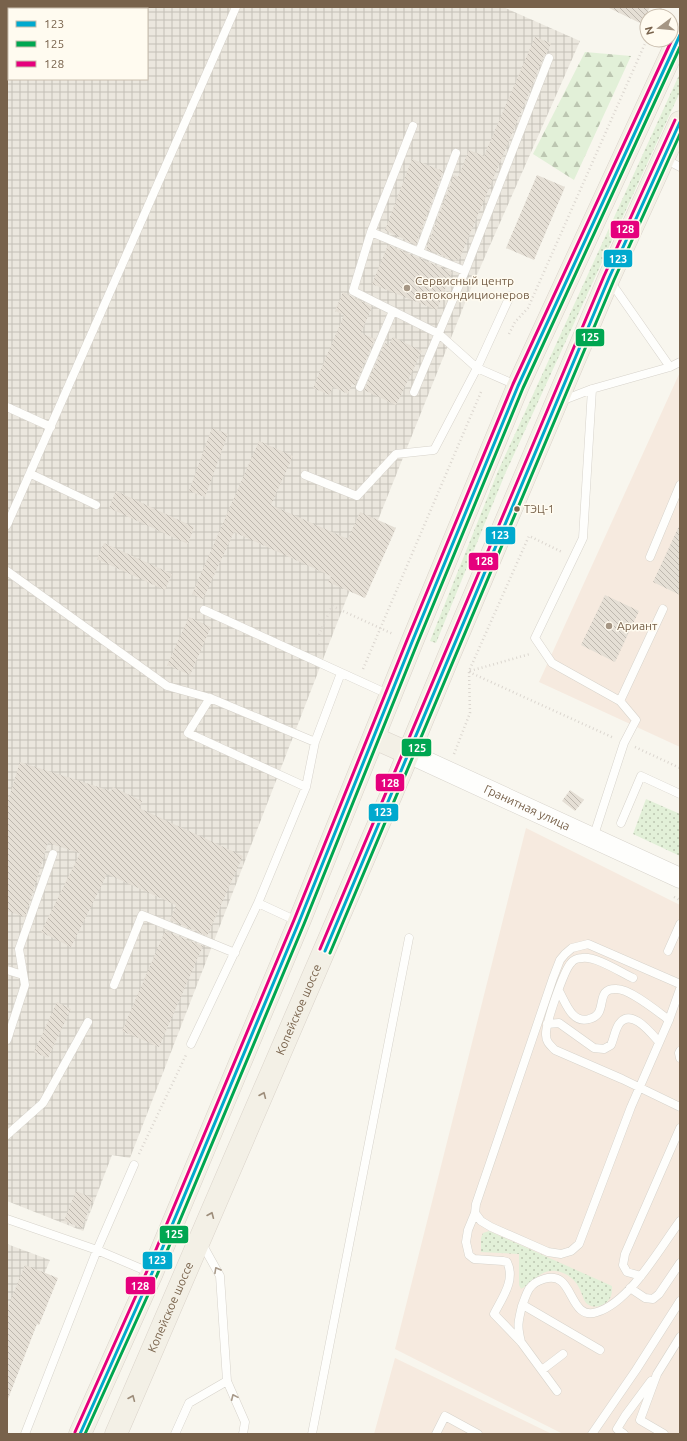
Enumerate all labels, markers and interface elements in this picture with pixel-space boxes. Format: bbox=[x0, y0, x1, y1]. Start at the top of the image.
legend bbox=[8, 8, 148, 80]
north arrow bbox=[639, 8, 679, 48]
text: 123 bbox=[44, 17, 64, 30]
text: N bbox=[642, 25, 656, 36]
text: 125 bbox=[44, 37, 64, 50]
text: 128 bbox=[44, 57, 65, 70]
line badge: 128 bbox=[610, 220, 640, 239]
text: 128 bbox=[616, 223, 634, 235]
line badge: 123 bbox=[603, 249, 633, 268]
text: 123 bbox=[609, 253, 627, 265]
place label: Сервисный центр автокондиционеров bbox=[415, 274, 530, 301]
marker: Сервисный центр автокондиционеров bbox=[402, 283, 412, 293]
line badge: 125 bbox=[575, 328, 605, 347]
text: 125 bbox=[581, 331, 599, 343]
place label: ТЭЦ-1 bbox=[524, 503, 554, 515]
marker: ТЭЦ-1 bbox=[512, 504, 522, 514]
line badge: 123 bbox=[485, 526, 516, 545]
text: 123 bbox=[491, 529, 509, 541]
line badge: 128 bbox=[468, 552, 499, 571]
text: 128 bbox=[475, 555, 493, 567]
place label: Ариант bbox=[617, 619, 658, 632]
marker: Ариант bbox=[604, 621, 614, 631]
line badge: 125 bbox=[401, 738, 432, 757]
text: 125 bbox=[408, 742, 426, 754]
line badge: 128 bbox=[375, 773, 405, 792]
text: 128 bbox=[381, 777, 399, 789]
street label: Гранитная улица bbox=[482, 782, 572, 833]
line badge: 123 bbox=[368, 803, 399, 822]
text: 123 bbox=[374, 806, 392, 818]
street label: Копейское шоссе bbox=[273, 962, 323, 1057]
one-way arrow bbox=[258, 1092, 266, 1099]
one-way arrow bbox=[207, 1211, 215, 1218]
line badge: 125 bbox=[159, 1225, 189, 1244]
text: 125 bbox=[165, 1228, 183, 1240]
line badge: 123 bbox=[142, 1251, 173, 1270]
text: 123 bbox=[148, 1254, 166, 1266]
street label: Копейское шоссе bbox=[145, 1260, 195, 1354]
one-way arrow bbox=[214, 1267, 221, 1274]
line badge: 128 bbox=[125, 1276, 156, 1295]
text: 128 bbox=[131, 1280, 149, 1292]
one-way arrow bbox=[231, 1394, 239, 1402]
one-way arrow bbox=[127, 1395, 135, 1403]

